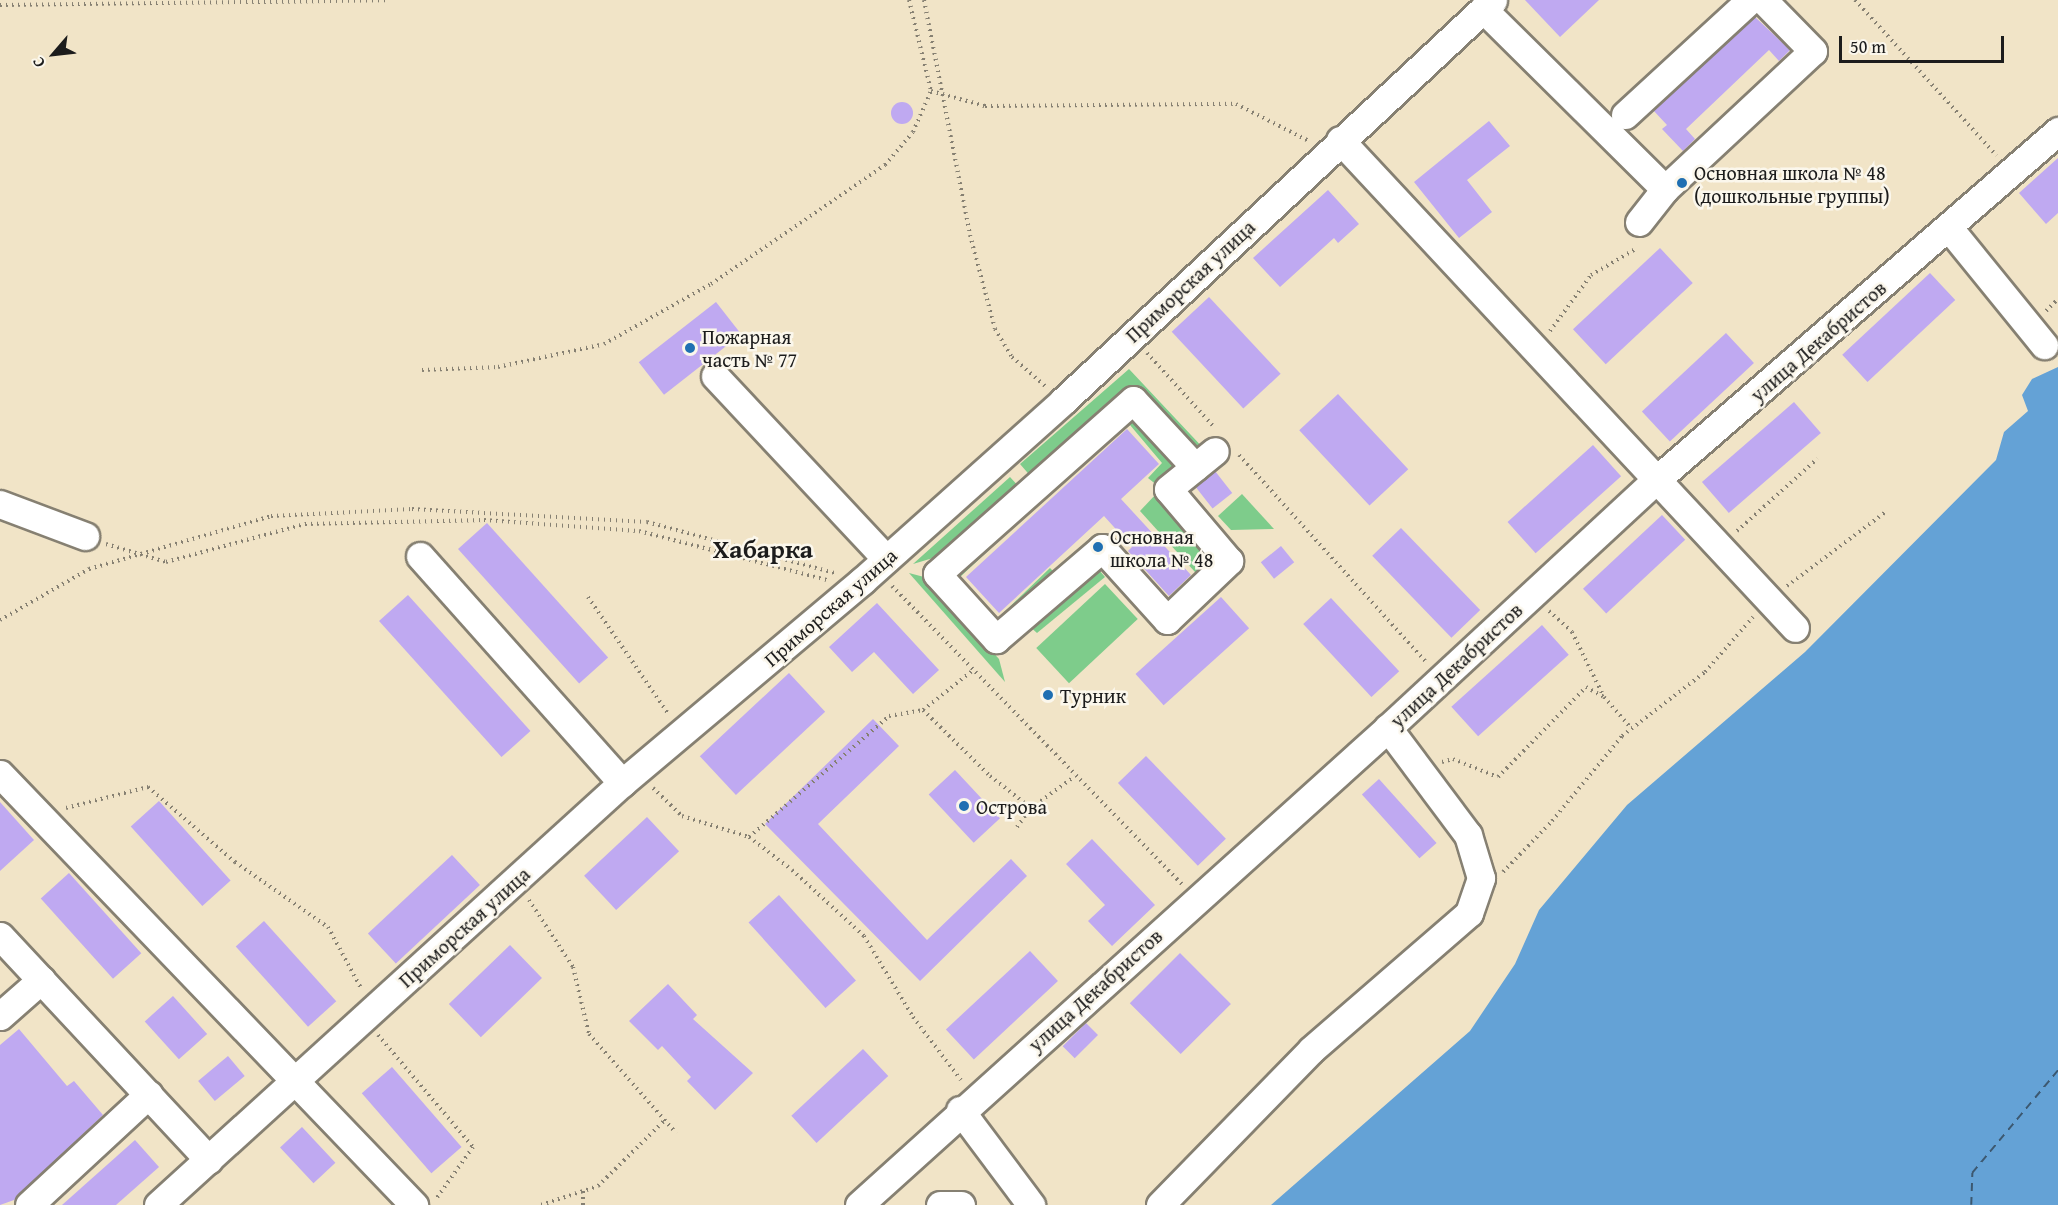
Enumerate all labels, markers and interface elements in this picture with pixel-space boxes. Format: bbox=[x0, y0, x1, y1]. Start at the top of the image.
north arrow bbox=[24, 24, 84, 84]
scale bar bbox=[1842, 24, 2007, 62]
text: 50 m bbox=[1850, 33, 1886, 60]
text: С bbox=[25, 53, 51, 72]
place label: Основная школа № 48 (дошкольные группы) bbox=[1694, 160, 1890, 207]
marker: Основная школа № 48 (дошкольные группы) bbox=[1675, 176, 1689, 190]
street label: Приморская улица bbox=[1120, 215, 1260, 347]
street label: улица Декабристов bbox=[1745, 276, 1891, 406]
place label: Пожарная часть № 77 bbox=[702, 324, 797, 371]
marker: Пожарная часть № 77 bbox=[683, 341, 697, 355]
place label: Основная школа № 48 bbox=[1110, 524, 1213, 571]
district label: Хабарка bbox=[713, 533, 813, 565]
marker: Основная школа № 48 bbox=[1091, 540, 1105, 554]
street label: Приморская улица bbox=[759, 543, 901, 671]
street label: улица Декабристов bbox=[1385, 598, 1527, 732]
place label: Турник bbox=[1060, 683, 1126, 707]
marker: Турник bbox=[1041, 688, 1055, 702]
place label: Острова bbox=[976, 794, 1047, 818]
marker: Острова bbox=[957, 799, 971, 813]
street label: Приморская улица bbox=[393, 862, 535, 992]
street label: улица Декабристов bbox=[1023, 924, 1167, 1056]

